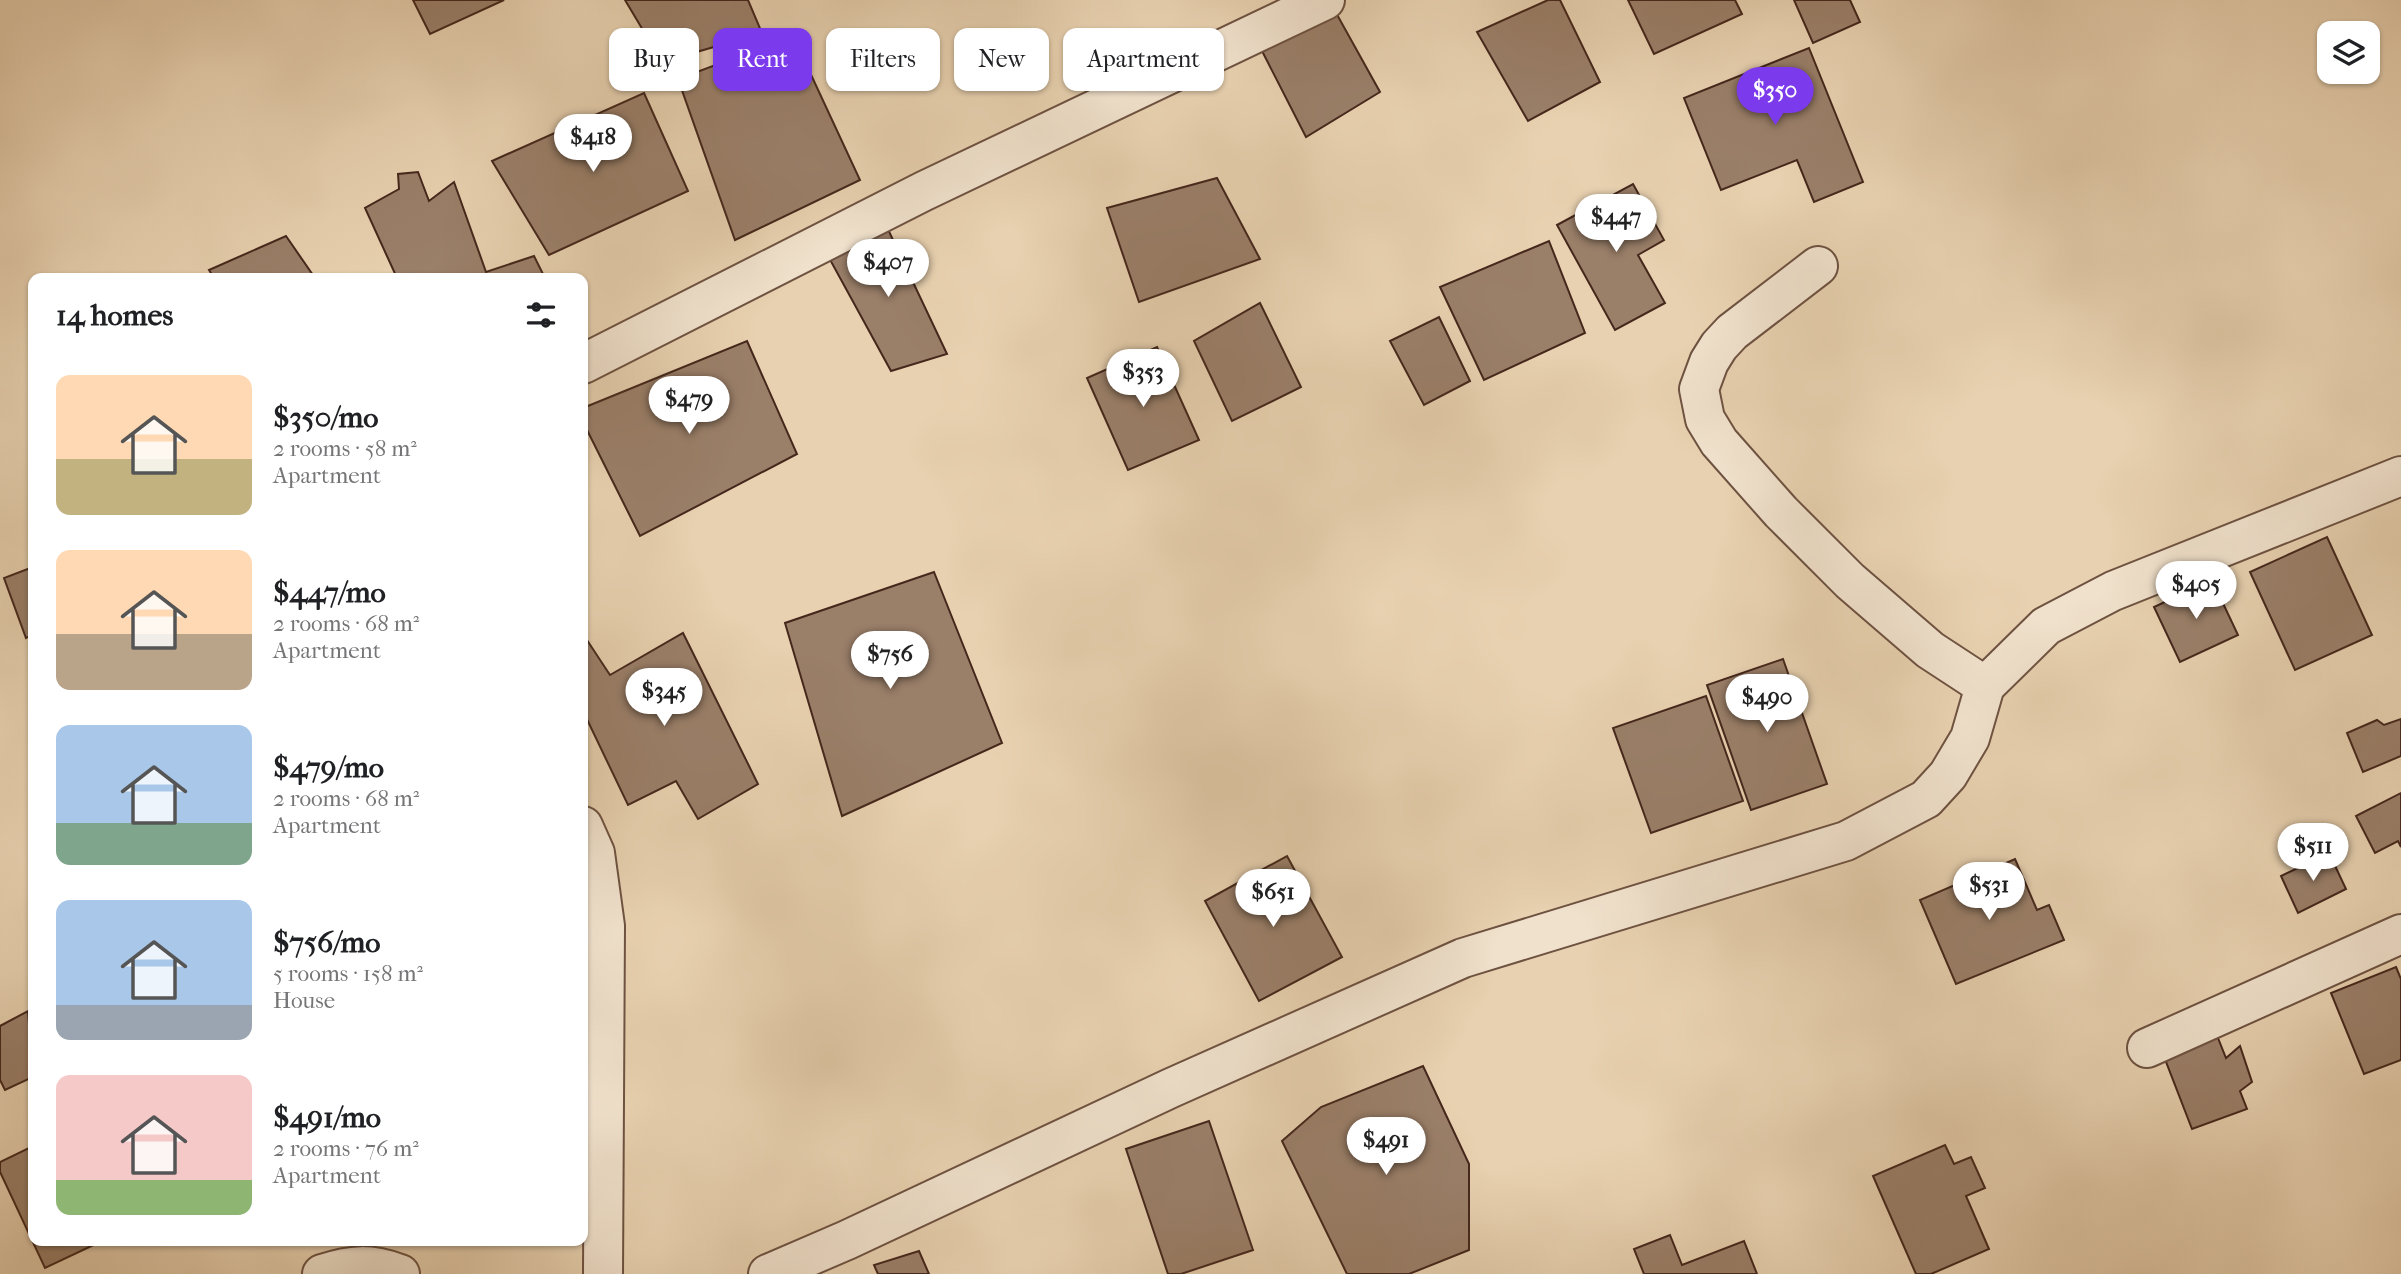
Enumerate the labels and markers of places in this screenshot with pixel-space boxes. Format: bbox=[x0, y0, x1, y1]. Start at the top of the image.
pin: $350 bbox=[1734, 68, 1816, 127]
pin: $418 bbox=[552, 114, 634, 174]
pin: $447 bbox=[1575, 194, 1657, 254]
pin: $407 bbox=[847, 240, 929, 299]
pin: $353 bbox=[1102, 350, 1184, 409]
pin: $479 bbox=[648, 376, 730, 436]
pin: $405 bbox=[2155, 562, 2237, 621]
pin: $756 bbox=[849, 632, 931, 691]
pin: $345 bbox=[623, 668, 705, 728]
pin: $490 bbox=[1726, 674, 1808, 734]
pin: $511 bbox=[2272, 824, 2354, 883]
pin: $531 bbox=[1948, 862, 2030, 922]
pin: $651 bbox=[1232, 870, 1314, 929]
pin: $491 bbox=[1345, 1118, 1427, 1177]

